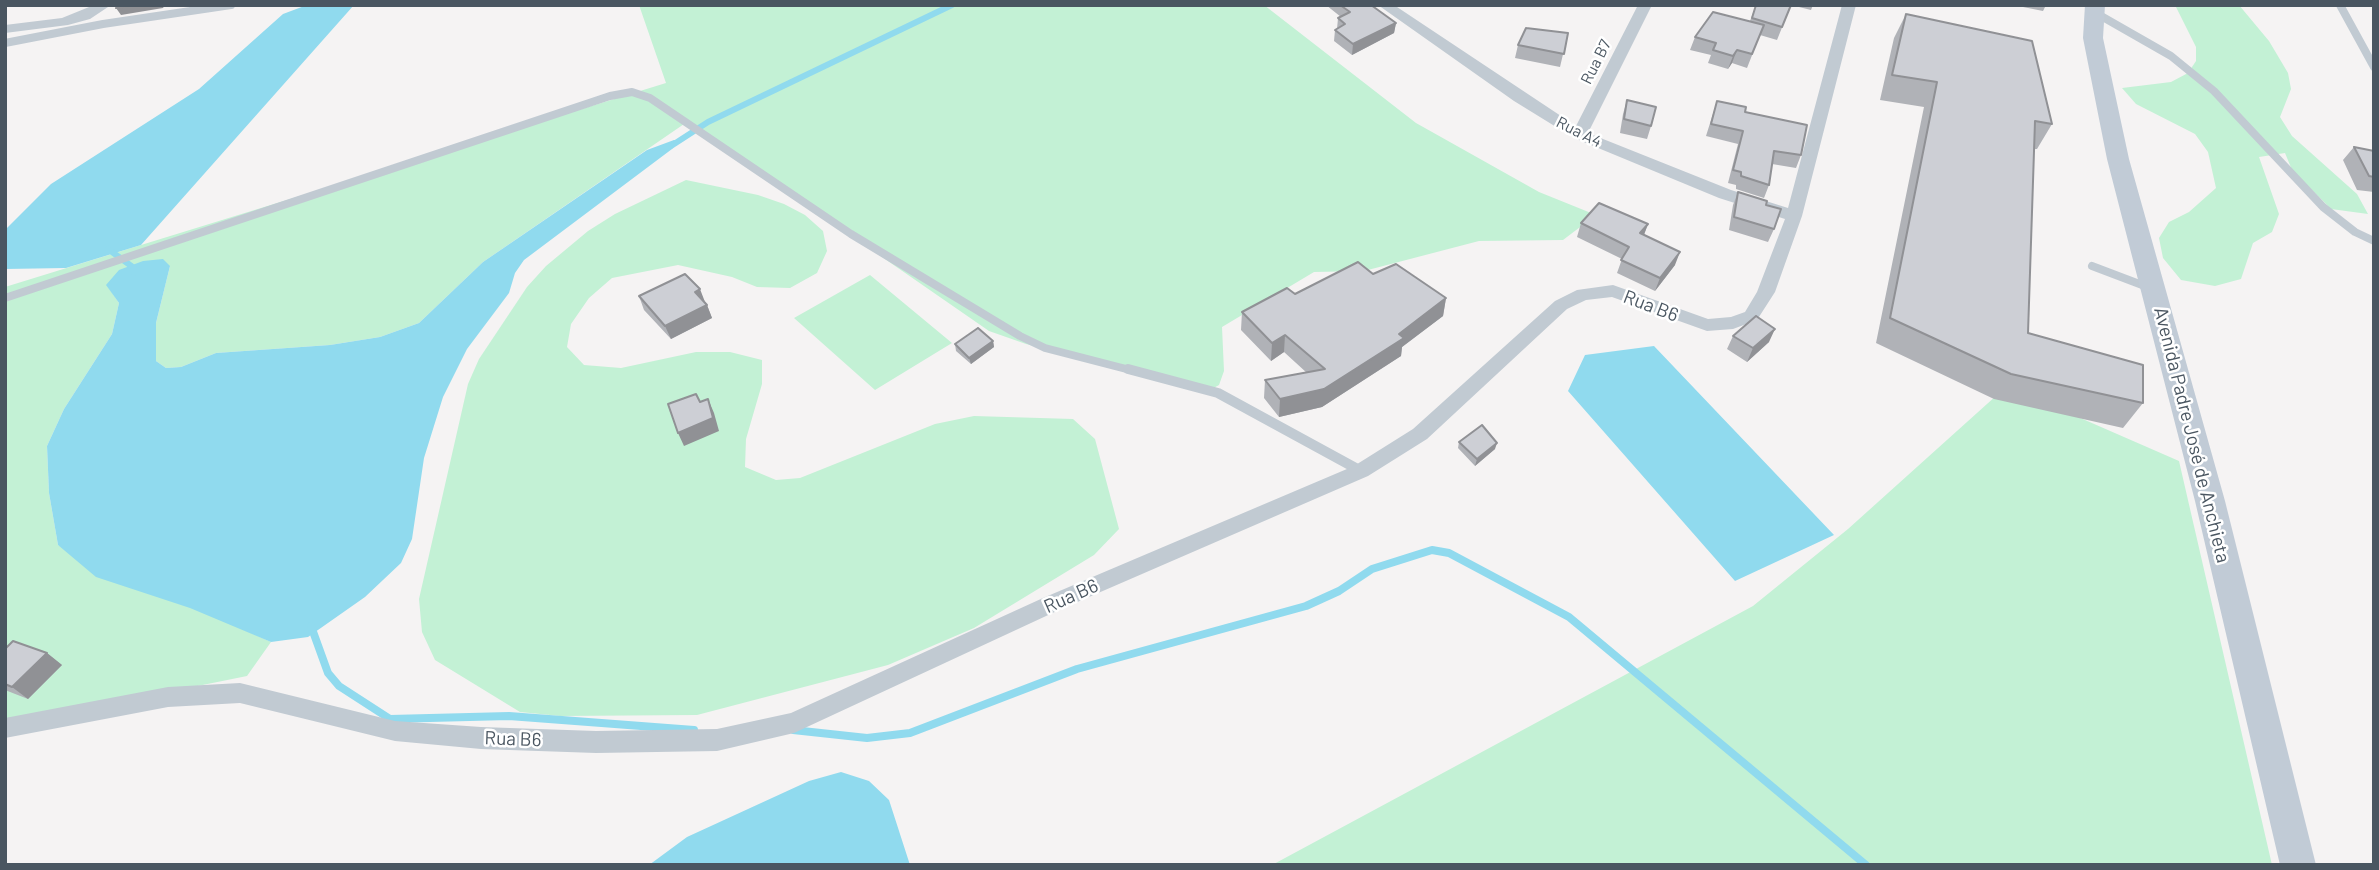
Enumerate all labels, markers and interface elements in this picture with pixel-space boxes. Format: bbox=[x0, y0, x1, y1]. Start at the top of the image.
street label: Rua B7 bbox=[1577, 37, 1615, 87]
street label: Rua A4 bbox=[1553, 112, 1605, 152]
street label: Rua B6 bbox=[1620, 285, 1682, 327]
street label: Avenida Padre José de Anchieta bbox=[2149, 305, 2235, 565]
street label: Rua B6 bbox=[1040, 574, 1102, 618]
street label: Rua B6 bbox=[484, 727, 542, 751]

